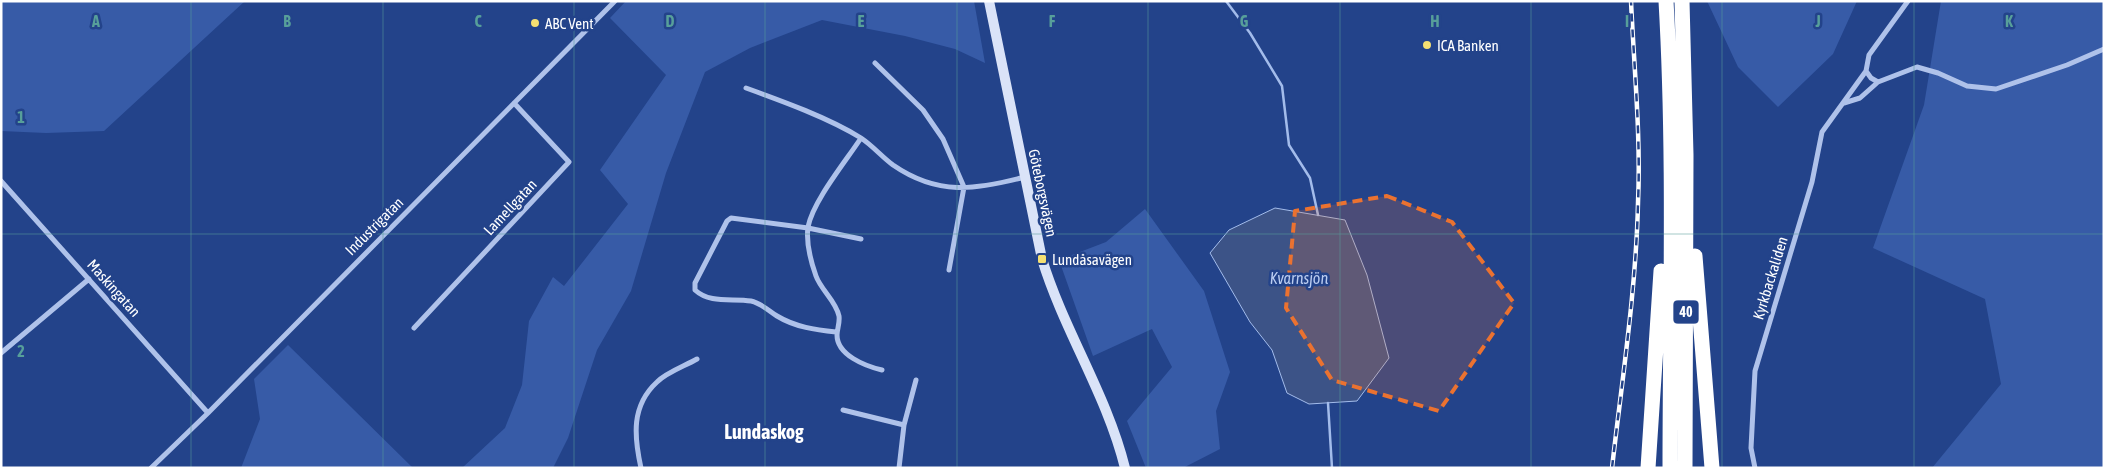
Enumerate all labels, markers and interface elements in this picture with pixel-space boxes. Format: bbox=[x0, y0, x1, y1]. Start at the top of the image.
text: A bbox=[91, 12, 100, 30]
text: B bbox=[283, 12, 291, 30]
text: C bbox=[474, 12, 482, 30]
text: D bbox=[666, 12, 675, 30]
text: E bbox=[858, 12, 865, 30]
text: F bbox=[1049, 12, 1056, 30]
text: G bbox=[1240, 12, 1249, 30]
text: H bbox=[1430, 12, 1440, 30]
text: I bbox=[1625, 12, 1629, 30]
text: J bbox=[1814, 12, 1821, 30]
text: K bbox=[2005, 12, 2013, 30]
place label: ABC Vent bbox=[545, 15, 594, 32]
marker: ABC Vent bbox=[529, 17, 541, 29]
place label: ICA Banken bbox=[1437, 37, 1499, 54]
marker: ICA Banken bbox=[1421, 39, 1433, 51]
text: 1 bbox=[17, 108, 25, 126]
street label: Göteborgsvägen bbox=[1025, 148, 1061, 238]
street label: Lamellgatan bbox=[480, 176, 540, 238]
street label: Industrigatan bbox=[342, 194, 406, 258]
street label: Kyrkbackaliden bbox=[1749, 234, 1791, 322]
place label: Lundåsavägen bbox=[1052, 251, 1132, 268]
marker: Lundåsavägen bbox=[1036, 253, 1048, 265]
street label: Maskingatan bbox=[84, 256, 144, 320]
water label: Kvarnsjön bbox=[1270, 269, 1328, 288]
road number: 40 bbox=[1674, 300, 1698, 324]
text: 2 bbox=[17, 342, 25, 360]
district label: Lundaskog bbox=[724, 420, 804, 443]

